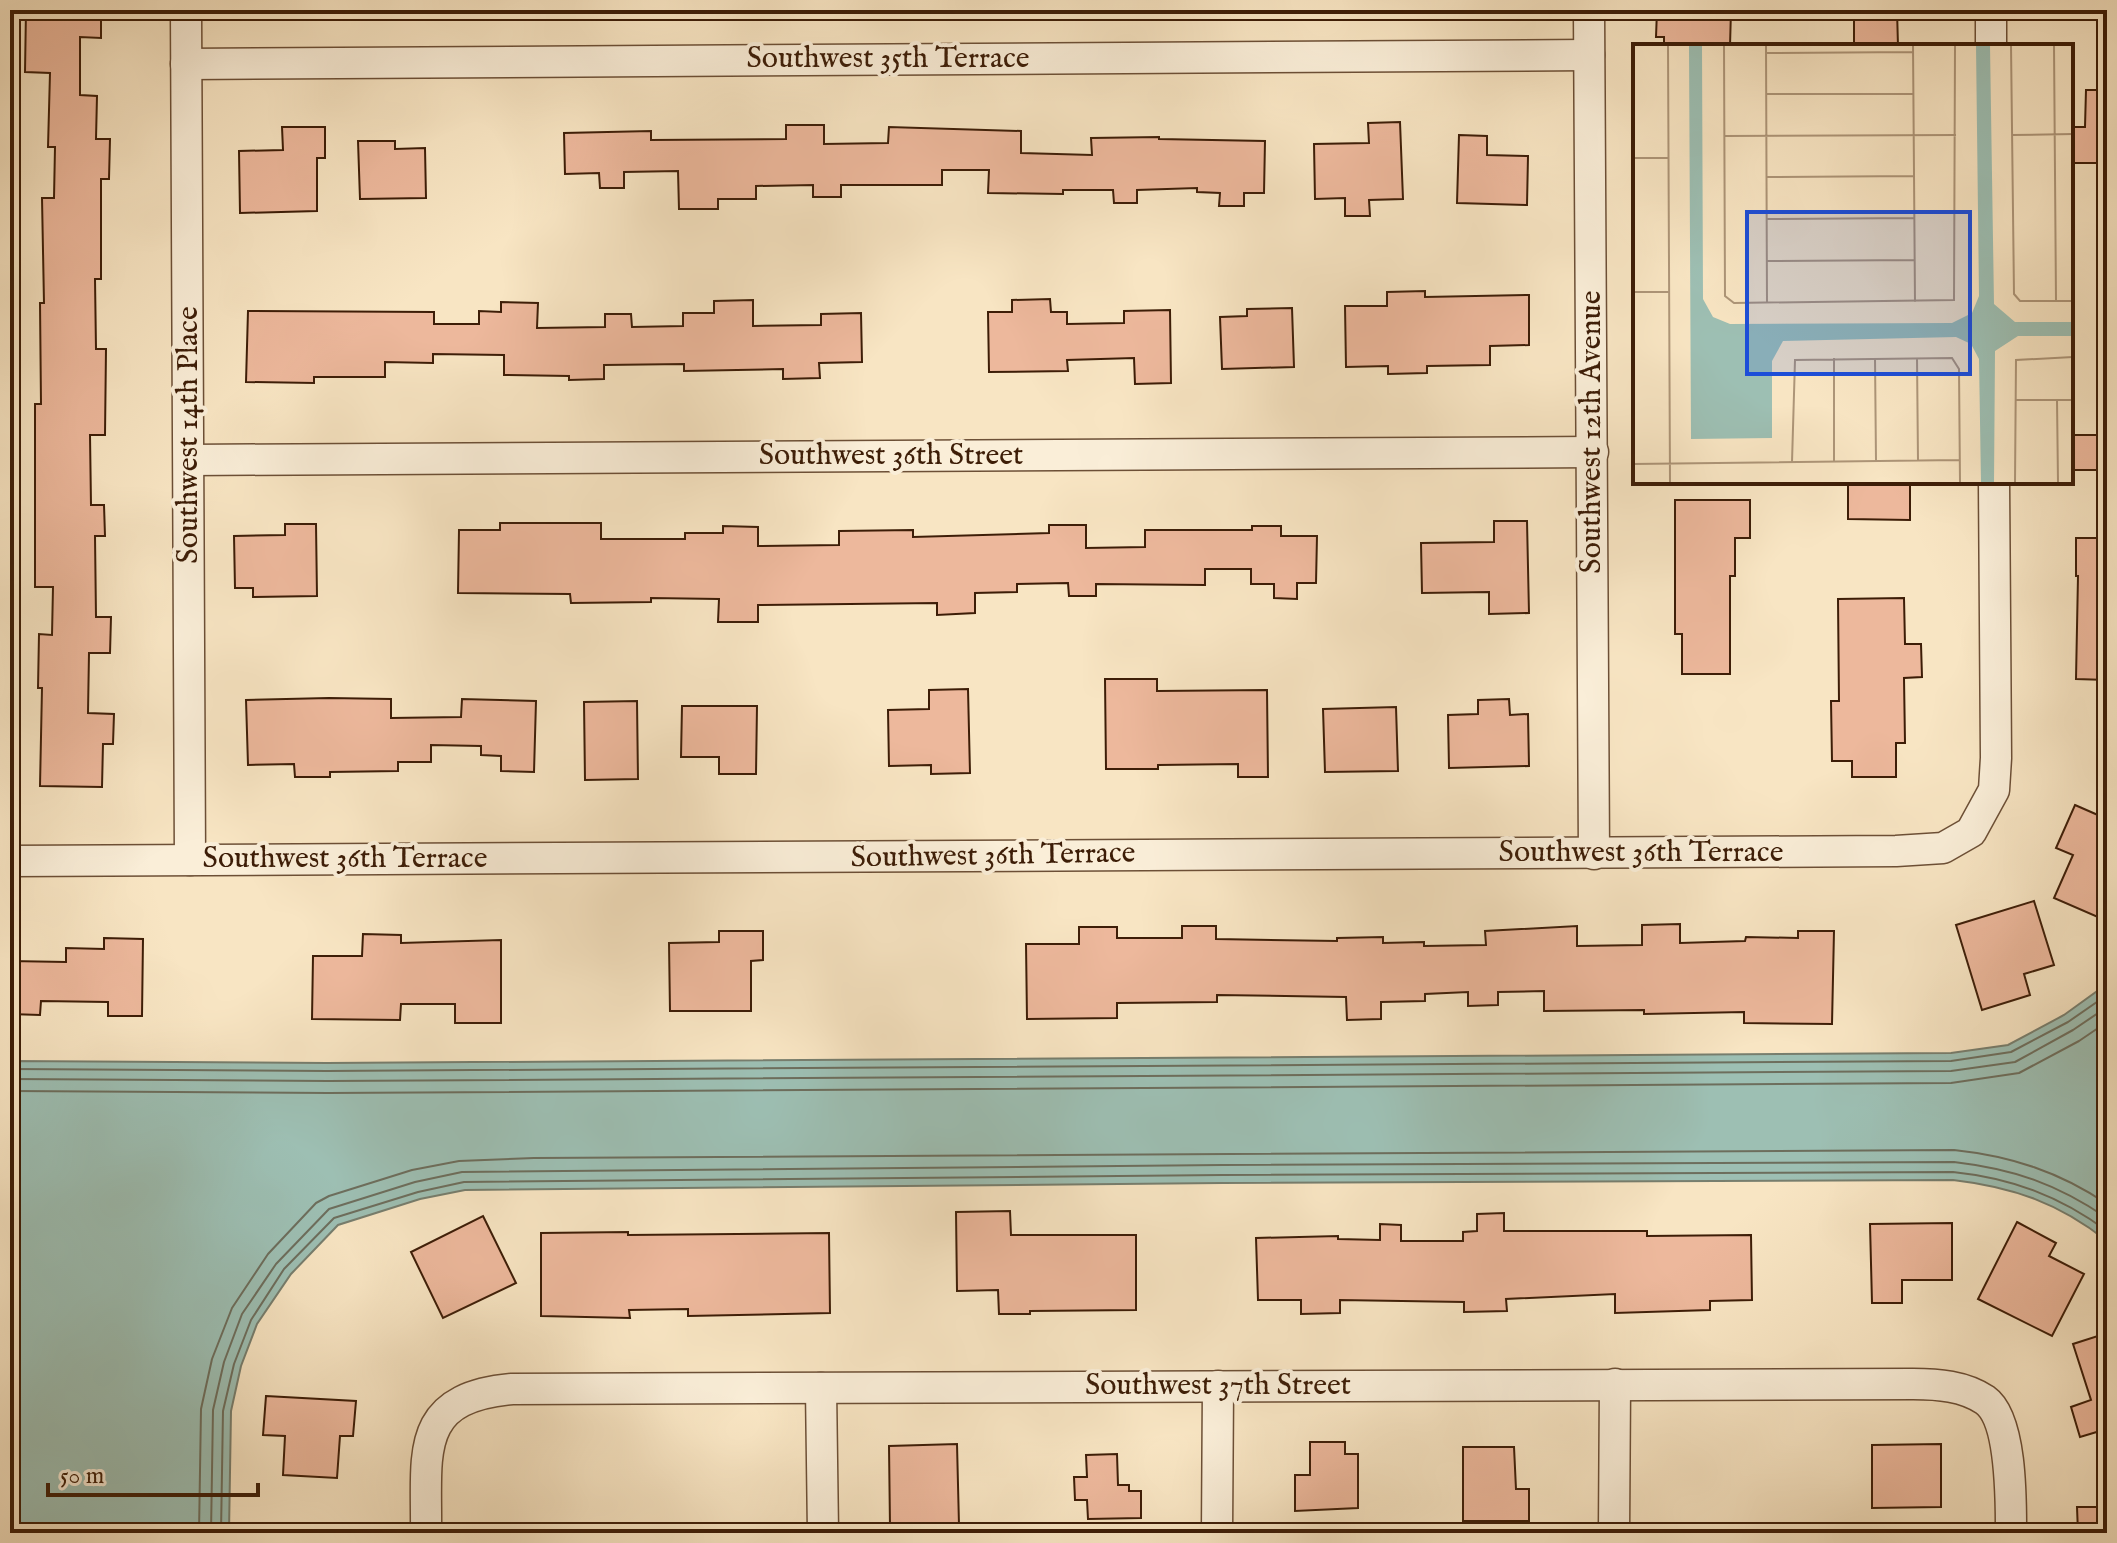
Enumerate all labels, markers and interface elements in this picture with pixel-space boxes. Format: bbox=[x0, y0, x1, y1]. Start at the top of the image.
street label: Southwest 35th Terrace bbox=[746, 40, 1030, 78]
inset map bbox=[1633, 44, 2073, 484]
street label: Southwest 12th Avenue bbox=[1573, 290, 1611, 574]
street label: Southwest 14th Place bbox=[170, 306, 208, 564]
street label: Southwest 36th Street bbox=[759, 437, 1023, 475]
street label: Southwest 36th Terrace bbox=[1499, 834, 1783, 872]
street label: Southwest 36th Terrace bbox=[850, 835, 1136, 877]
street label: Southwest 36th Terrace bbox=[203, 840, 487, 878]
street label: Southwest 37th Street bbox=[1085, 1367, 1351, 1405]
scale bar bbox=[48, 1447, 258, 1497]
text: 50 m bbox=[60, 1461, 104, 1492]

